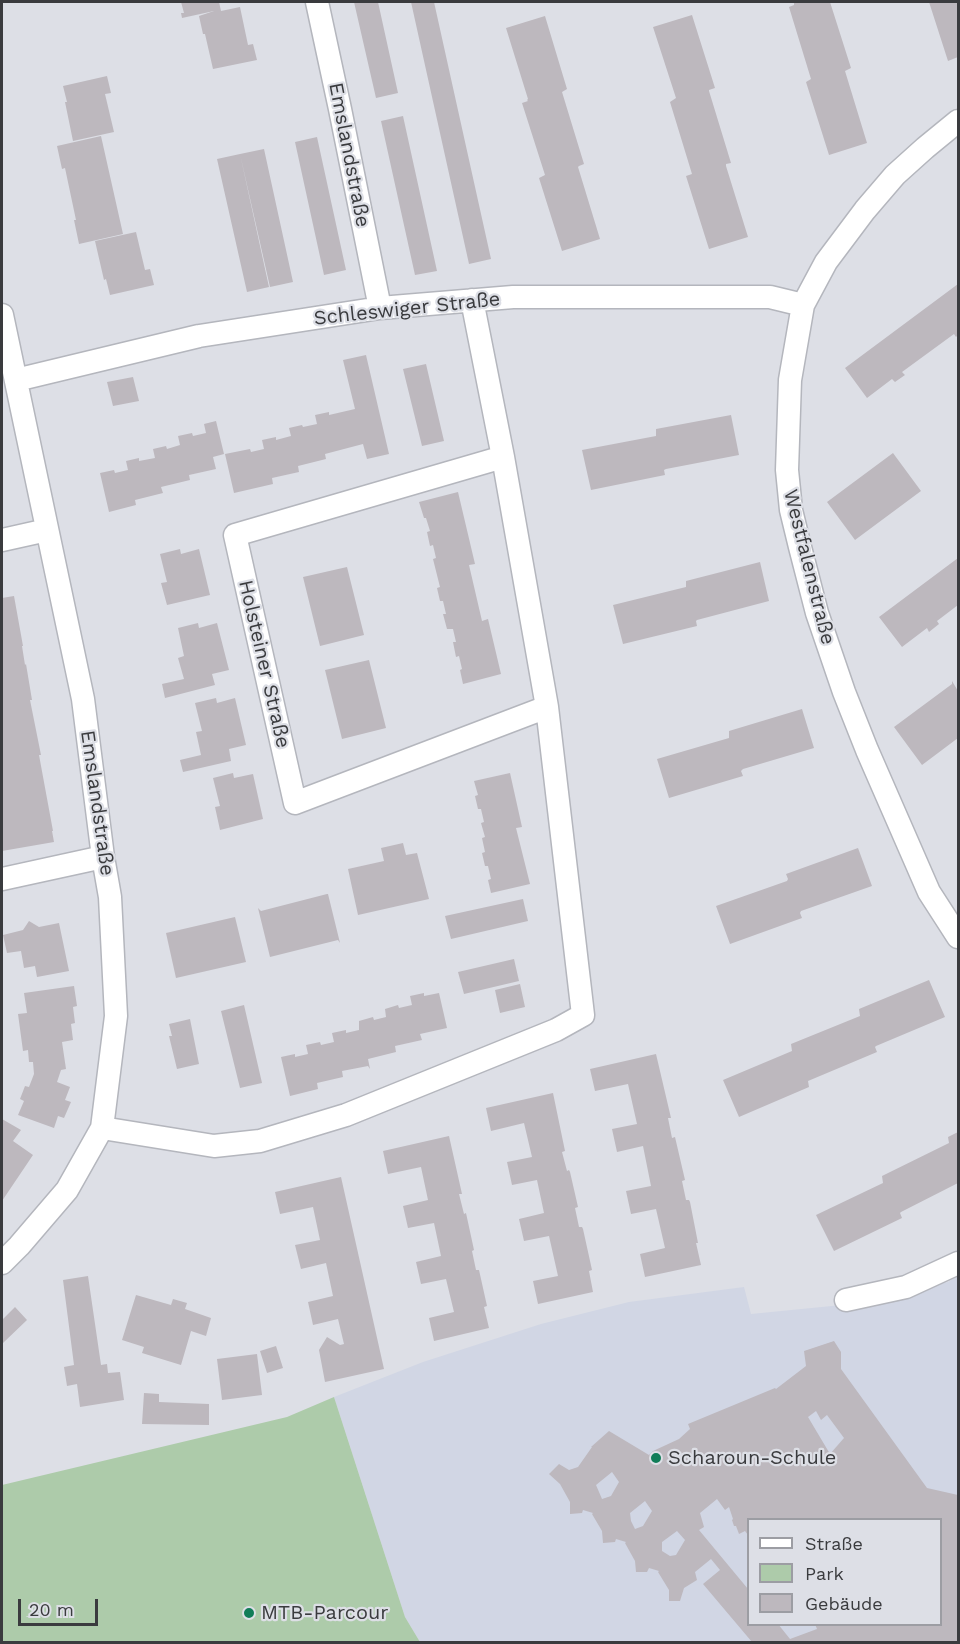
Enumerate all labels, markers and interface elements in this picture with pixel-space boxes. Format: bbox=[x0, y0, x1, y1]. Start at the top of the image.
street label: Emslandstraße bbox=[323, 81, 375, 229]
street label: Schleswiger Straße bbox=[313, 287, 501, 331]
street label: Westfalenstraße bbox=[778, 487, 840, 647]
street label: Holsteiner Straße bbox=[233, 578, 295, 750]
street label: Emslandstraße bbox=[75, 729, 119, 877]
place label: Scharoun-Schule bbox=[668, 1446, 836, 1470]
marker: Scharoun-Schule bbox=[649, 1451, 663, 1465]
legend bbox=[747, 1518, 942, 1626]
text: Straße bbox=[805, 1533, 863, 1554]
text: Park bbox=[805, 1563, 844, 1584]
scale bar bbox=[21, 1587, 100, 1625]
text: Gebäude bbox=[805, 1593, 883, 1614]
text: 20 m bbox=[29, 1599, 74, 1620]
place label: MTB-Parcour bbox=[261, 1601, 388, 1625]
marker: MTB-Parcour bbox=[242, 1606, 256, 1620]

